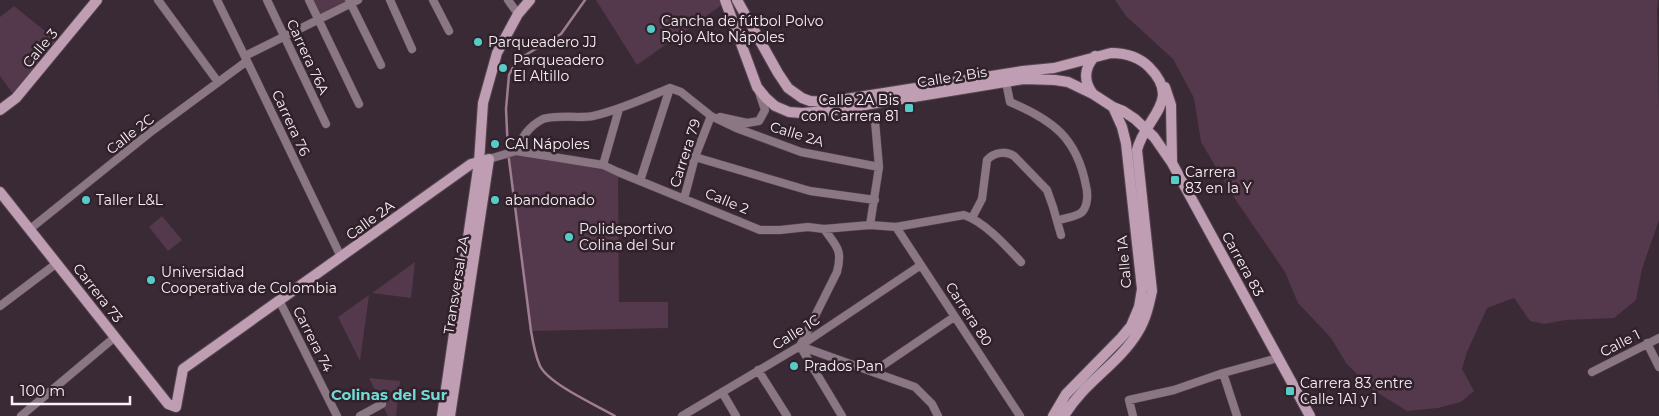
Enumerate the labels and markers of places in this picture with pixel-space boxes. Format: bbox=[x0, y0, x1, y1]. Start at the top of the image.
place label: Cancha de fútbol Polvo Rojo Alto Nápoles bbox=[661, 12, 824, 46]
marker: Cancha de fútbol Polvo Rojo Alto Nápoles bbox=[645, 23, 657, 35]
place label: Parqueadero JJ bbox=[488, 33, 597, 51]
marker: Parqueadero JJ bbox=[472, 36, 484, 48]
place label: Parqueadero El Altillo bbox=[513, 51, 604, 85]
marker: Parqueadero El Altillo bbox=[497, 62, 509, 74]
place label: Calle 2A Bis con Carrera 81 bbox=[801, 91, 899, 125]
marker: Calle 2A Bis con Carrera 81 bbox=[903, 102, 915, 114]
place label: CAI Nápoles bbox=[505, 135, 590, 153]
marker: CAI Nápoles bbox=[489, 138, 501, 150]
place label: Carrera 83 en la Y bbox=[1185, 163, 1252, 197]
marker: Carrera 83 en la Y bbox=[1169, 174, 1181, 186]
place label: Taller L&L bbox=[96, 191, 164, 209]
place label: abandonado bbox=[505, 191, 595, 209]
marker: Taller L&L bbox=[80, 194, 92, 206]
marker: abandonado bbox=[489, 194, 501, 206]
place label: Polideportivo Colina del Sur bbox=[579, 220, 676, 254]
marker: Polideportivo Colina del Sur bbox=[563, 231, 575, 243]
place label: Universidad Cooperativa de Colombia bbox=[161, 263, 337, 297]
marker: Universidad Cooperativa de Colombia bbox=[145, 274, 157, 286]
place label: Prados Pan bbox=[804, 357, 883, 375]
marker: Prados Pan bbox=[788, 360, 800, 372]
place label: Carrera 83 entre Calle 1A1 y 1 bbox=[1300, 374, 1412, 408]
marker: Carrera 83 entre Calle 1A1 y 1 bbox=[1284, 385, 1296, 397]

